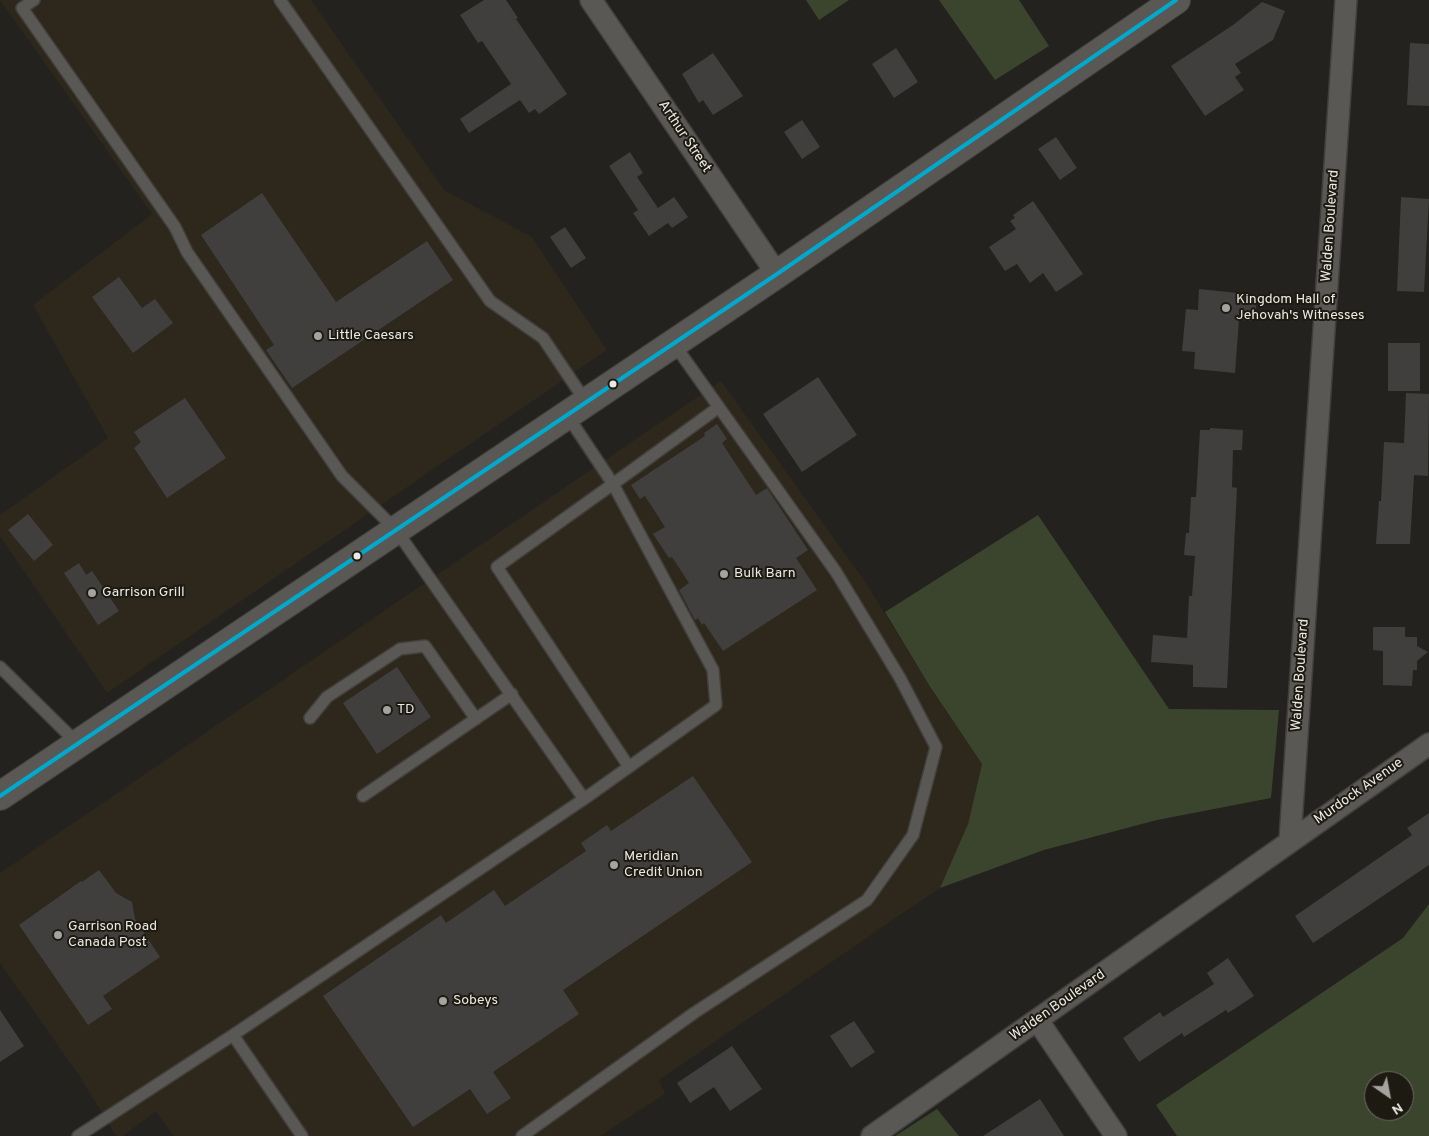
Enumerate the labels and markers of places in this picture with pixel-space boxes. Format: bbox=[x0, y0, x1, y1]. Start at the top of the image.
place label: Kingdom Hall of Jehovah's Witnesses bbox=[1236, 292, 1364, 324]
marker: Kingdom Hall of Jehovah's Witnesses bbox=[1220, 302, 1232, 314]
place label: Little Caesars bbox=[328, 328, 414, 344]
marker: Little Caesars bbox=[312, 330, 324, 342]
unlabelled marker bbox=[608, 379, 618, 389]
unlabelled marker bbox=[352, 551, 362, 561]
place label: Bulk Barn bbox=[734, 566, 796, 582]
marker: Bulk Barn bbox=[718, 568, 730, 580]
place label: Garrison Grill bbox=[102, 585, 185, 601]
marker: Garrison Grill bbox=[86, 587, 98, 599]
place label: TD bbox=[397, 702, 415, 718]
marker: TD bbox=[381, 704, 393, 716]
place label: Meridian Credit Union bbox=[624, 849, 703, 882]
marker: Meridian Credit Union bbox=[608, 859, 620, 871]
place label: Garrison Road Canada Post bbox=[68, 919, 157, 952]
marker: Garrison Road Canada Post bbox=[52, 929, 64, 941]
place label: Sobeys bbox=[453, 993, 498, 1009]
marker: Sobeys bbox=[437, 995, 449, 1007]

